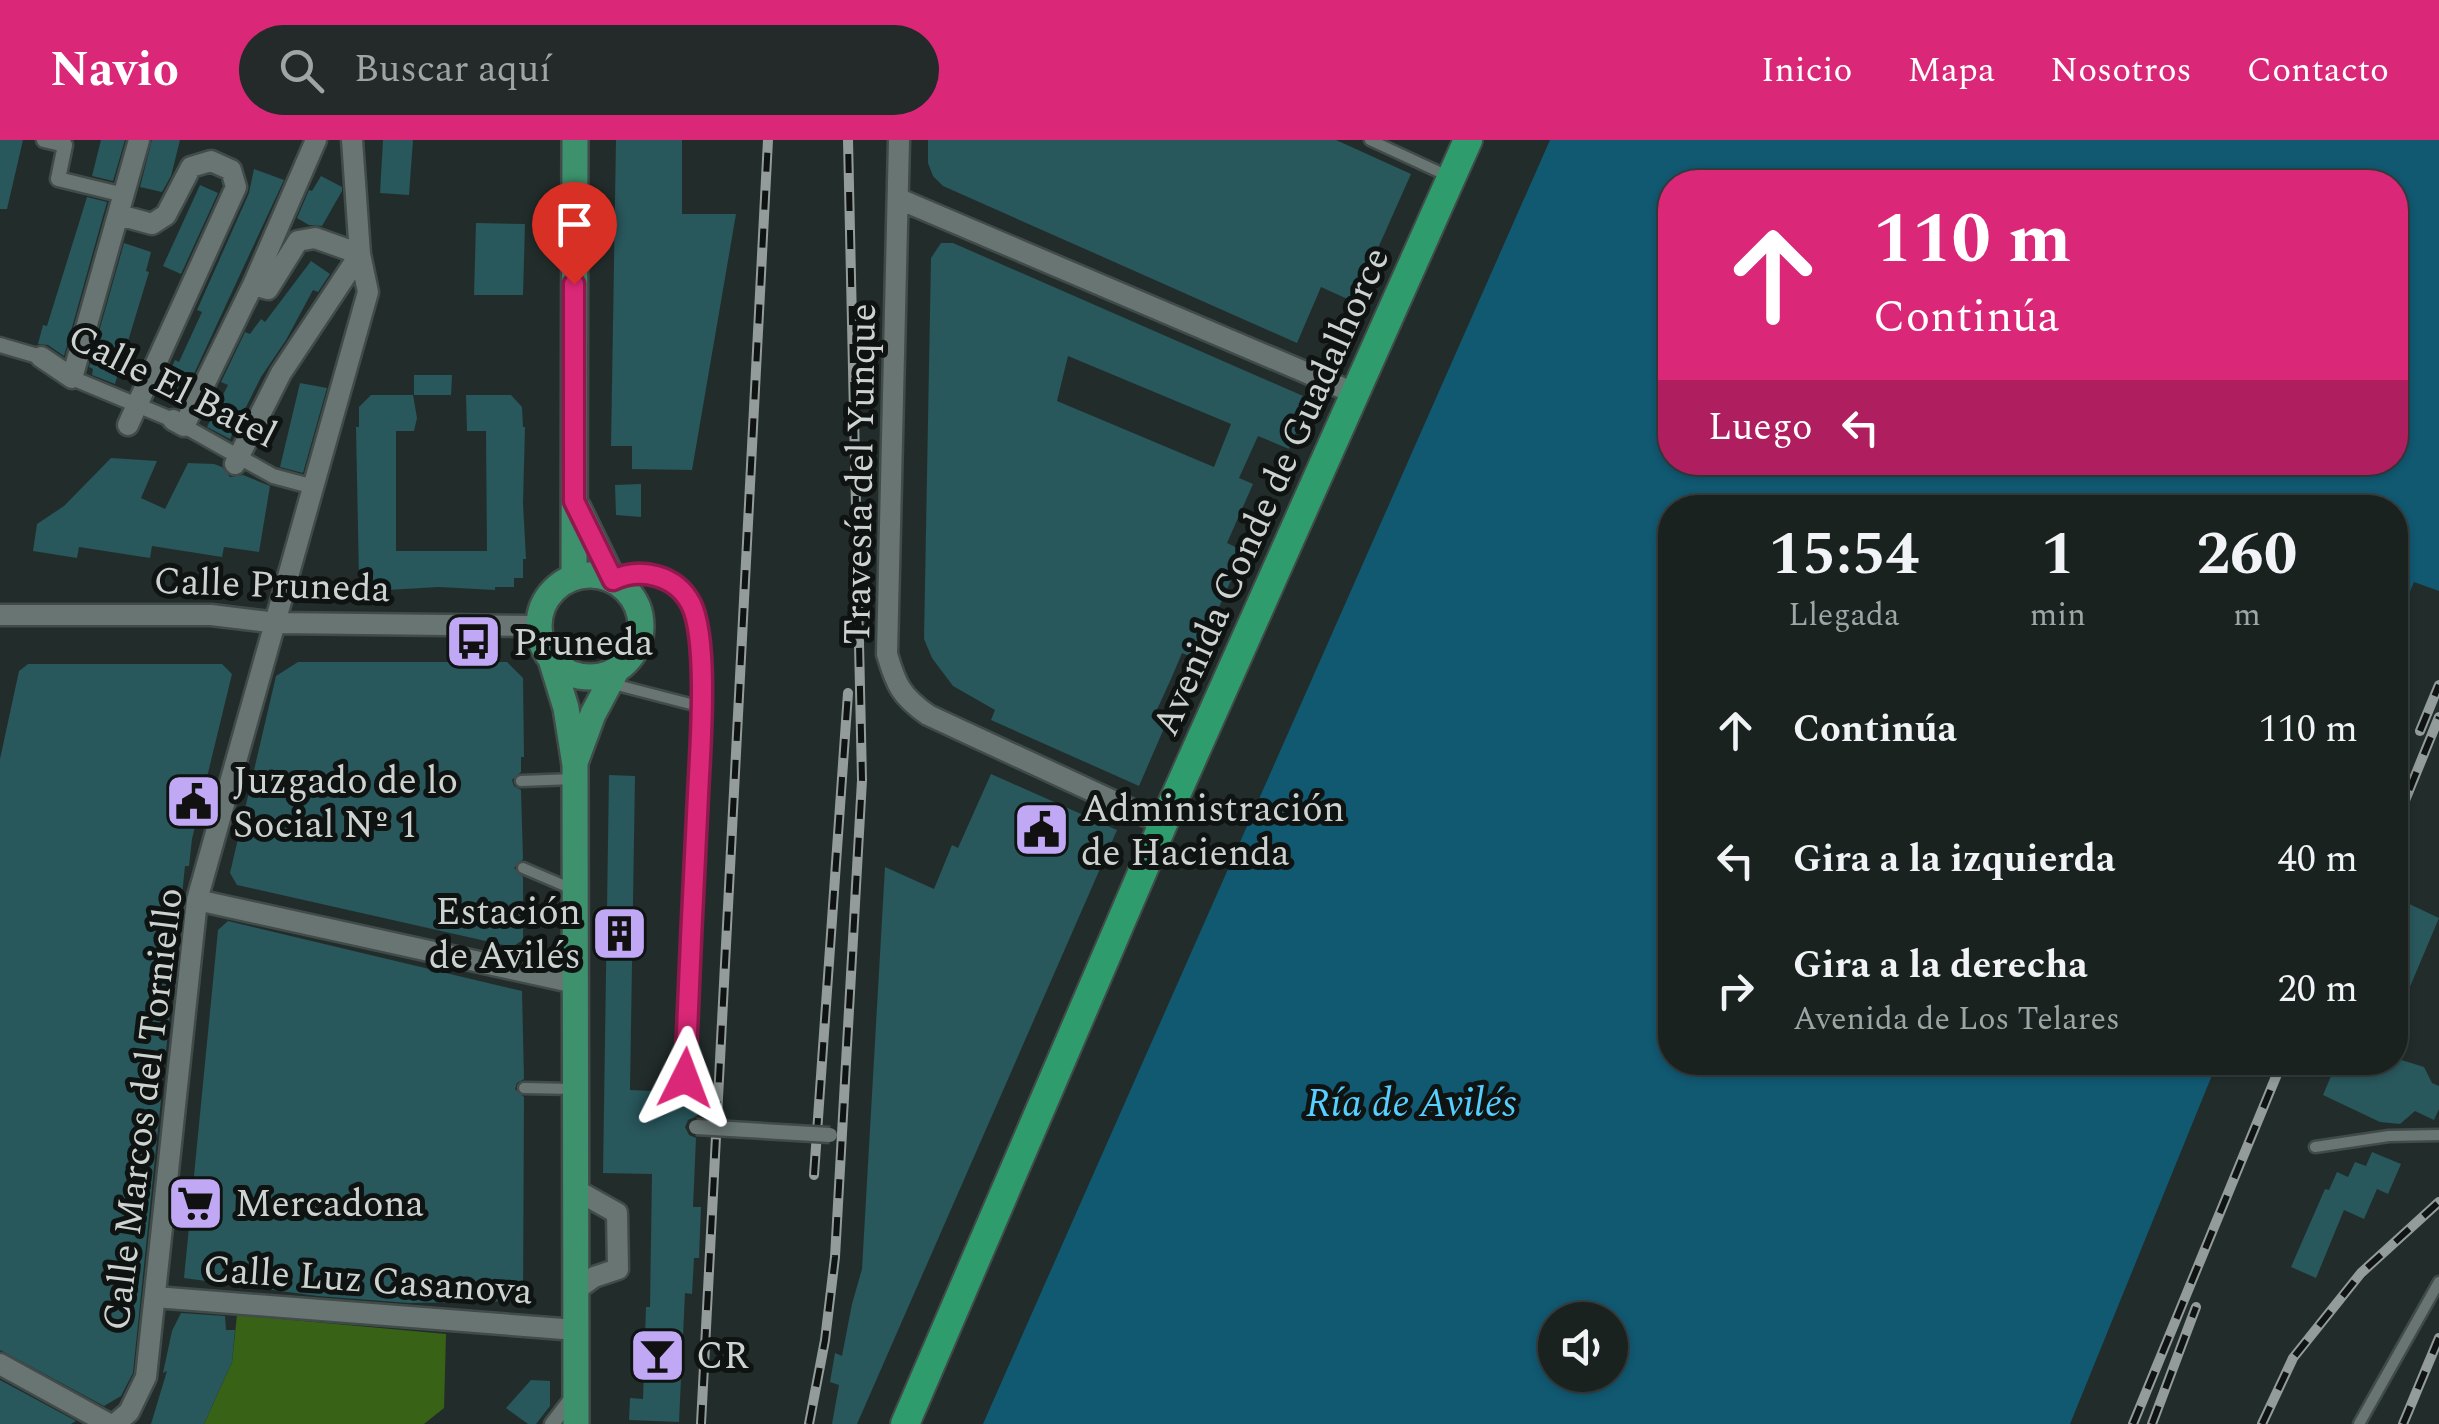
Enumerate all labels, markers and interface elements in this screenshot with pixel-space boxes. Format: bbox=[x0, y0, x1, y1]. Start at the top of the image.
search box bbox=[239, 25, 939, 115]
text: Navio bbox=[50, 34, 179, 107]
text: Buscar aquí bbox=[354, 41, 551, 99]
icon: search bbox=[274, 43, 329, 98]
text: Inicio bbox=[1761, 44, 1852, 97]
text: Mapa bbox=[1907, 44, 1995, 97]
text: Nosotros bbox=[2050, 44, 2192, 97]
text: Contacto bbox=[2247, 44, 2389, 97]
pin bbox=[532, 182, 617, 285]
text: 110 m bbox=[1873, 187, 2071, 293]
icon: arrive bbox=[547, 197, 602, 252]
icon: ahead bbox=[1708, 210, 1838, 340]
street label: Avenida Conde de Guadalhorce bbox=[1138, 238, 1406, 745]
text: Continúa bbox=[1873, 283, 2060, 352]
street label: Travesía del Yunque bbox=[829, 303, 893, 645]
street label: Calle El Batel bbox=[57, 309, 287, 464]
text: Luego bbox=[1708, 399, 1813, 457]
icon: left bbox=[1833, 400, 1888, 455]
text: 15:54 bbox=[1769, 509, 1919, 601]
text: 1 bbox=[2041, 509, 2075, 601]
text: 260 bbox=[2196, 509, 2297, 601]
street label: Calle Pruneda bbox=[153, 553, 392, 619]
text: Llegada bbox=[1788, 591, 1900, 640]
text: min bbox=[2030, 591, 2086, 640]
text: m bbox=[2233, 591, 2261, 640]
bus stop icon: Pruneda bbox=[444, 612, 504, 672]
place label: Pruneda bbox=[513, 615, 654, 673]
text: Continúa bbox=[1793, 701, 1957, 759]
text: 110 m bbox=[2259, 701, 2358, 759]
icon: ahead bbox=[1708, 703, 1763, 758]
place label: Juzgado de lo Social Nº 1 bbox=[233, 753, 458, 855]
public building icon: Juzgado de lo Social Nº 1 bbox=[164, 772, 224, 832]
place label: Administración de Hacienda bbox=[1081, 781, 1345, 883]
public building icon: Administración de Hacienda bbox=[1012, 800, 1072, 860]
text: Gira a la izquierda bbox=[1793, 831, 2115, 889]
text: 40 m bbox=[2278, 831, 2358, 889]
icon: left bbox=[1708, 833, 1763, 888]
place label: Estación de Avilés bbox=[429, 884, 581, 986]
street label: Calle Marcos del Torniello bbox=[88, 885, 200, 1334]
building icon: Estación de Avilés bbox=[590, 903, 650, 963]
text: Gira a la derecha bbox=[1793, 937, 2088, 995]
text: 20 m bbox=[2278, 961, 2358, 1019]
icon: right bbox=[1708, 963, 1763, 1018]
text: Avenida de Los Telares bbox=[1793, 995, 2120, 1044]
position arrow bbox=[633, 1026, 737, 1130]
water label: Ría de Avilés bbox=[1306, 1074, 1516, 1135]
supermarket icon: Mercadona bbox=[166, 1173, 226, 1233]
place label: Mercadona bbox=[235, 1176, 424, 1234]
street label: Calle Luz Casanova bbox=[201, 1241, 535, 1321]
map controls bbox=[1538, 1302, 1628, 1392]
button: sound bbox=[1538, 1302, 1628, 1392]
bar icon: CR bbox=[627, 1325, 687, 1385]
place label: CR bbox=[696, 1328, 750, 1386]

